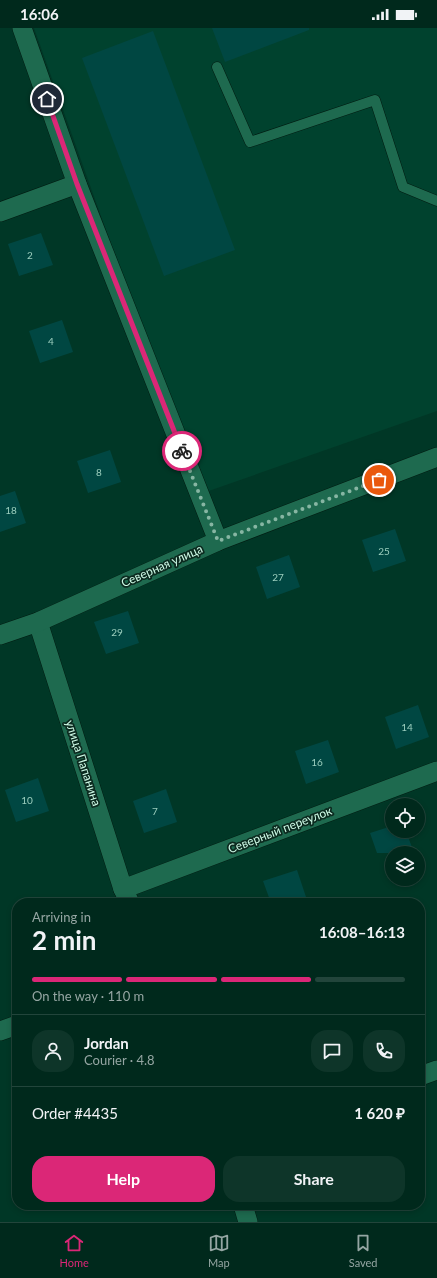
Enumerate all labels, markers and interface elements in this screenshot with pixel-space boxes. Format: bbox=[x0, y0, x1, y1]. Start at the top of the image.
text: 16:06 bbox=[20, 5, 59, 23]
pin bbox=[30, 82, 64, 116]
icon: home bbox=[36, 88, 58, 110]
house number: 2 bbox=[27, 249, 33, 261]
house number: 4 bbox=[48, 335, 54, 347]
courier bbox=[162, 431, 202, 471]
icon: bike bbox=[171, 440, 193, 462]
pin bbox=[362, 463, 396, 497]
house number: 8 bbox=[96, 466, 102, 478]
icon: bag bbox=[368, 469, 390, 491]
house number: 18 bbox=[5, 504, 17, 516]
street label: Северная улица bbox=[119, 541, 205, 590]
house number: 25 bbox=[378, 545, 390, 557]
house number: 27 bbox=[272, 571, 284, 583]
house number: 29 bbox=[111, 626, 123, 638]
street label: улица Папанина bbox=[63, 718, 104, 808]
house number: 14 bbox=[401, 721, 413, 733]
house number: 16 bbox=[311, 756, 323, 768]
house number: 10 bbox=[21, 794, 33, 806]
map controls bbox=[385, 798, 425, 886]
button: locate bbox=[385, 798, 425, 838]
street label: Северный переулок bbox=[226, 802, 335, 856]
house number: 7 bbox=[152, 805, 158, 817]
button: layers bbox=[385, 846, 425, 886]
text: Arriving in bbox=[32, 909, 91, 925]
text: 16:08–16:13 bbox=[319, 923, 405, 941]
text: 2 min bbox=[32, 924, 96, 956]
text: On the way · 110 m bbox=[32, 988, 144, 1004]
button: person bbox=[32, 1030, 74, 1072]
button: chat bbox=[311, 1030, 353, 1072]
button: phone bbox=[363, 1030, 405, 1072]
text: Jordan bbox=[84, 1034, 129, 1052]
text: Courier · 4.8 bbox=[84, 1052, 155, 1068]
text: Order #4435 bbox=[32, 1104, 118, 1122]
text: 1 620 ₽ bbox=[354, 1104, 405, 1122]
button: Help bbox=[32, 1156, 215, 1202]
button: Share bbox=[223, 1156, 405, 1202]
tab: Home bbox=[59, 1232, 89, 1269]
tab: Map bbox=[208, 1232, 230, 1269]
tab: Saved bbox=[349, 1232, 377, 1269]

